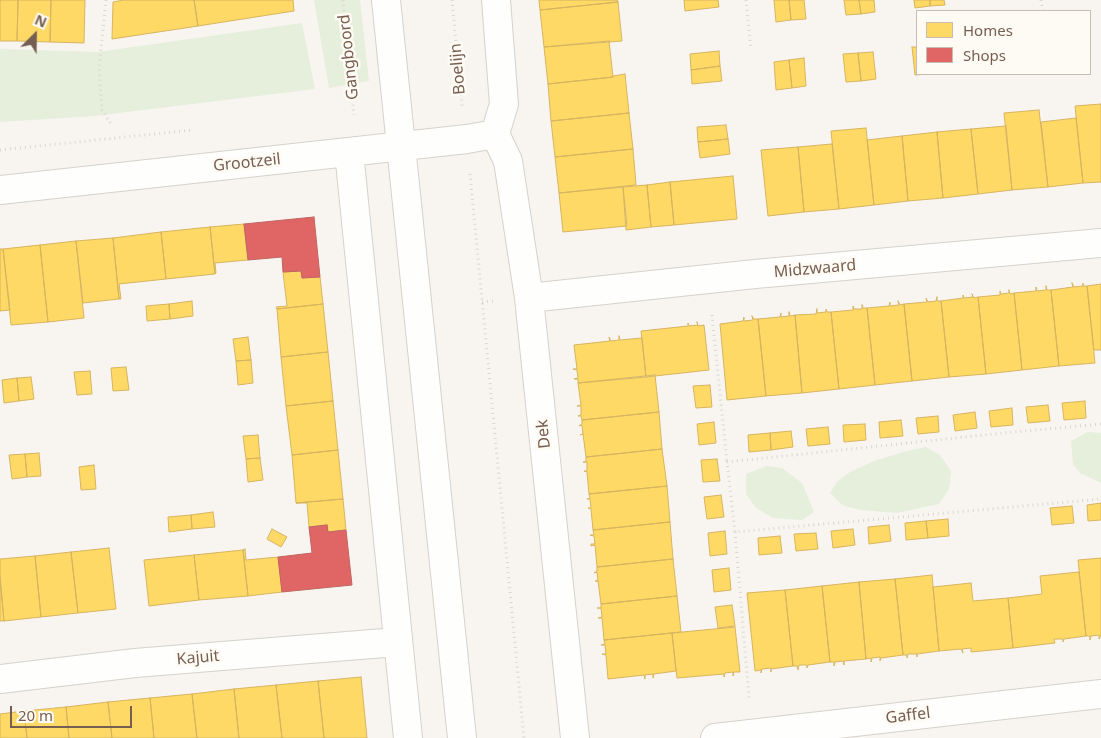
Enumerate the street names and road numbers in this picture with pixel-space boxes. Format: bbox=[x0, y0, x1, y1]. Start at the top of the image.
street label: Gangboord bbox=[335, 13, 363, 101]
street label: Boelijn bbox=[446, 43, 470, 95]
street label: Grootzeil bbox=[212, 150, 282, 176]
street label: Midzwaard bbox=[773, 256, 857, 282]
street label: Dek bbox=[533, 418, 555, 450]
street label: Kajuit bbox=[176, 647, 220, 669]
street label: Gaffel bbox=[885, 704, 931, 728]

